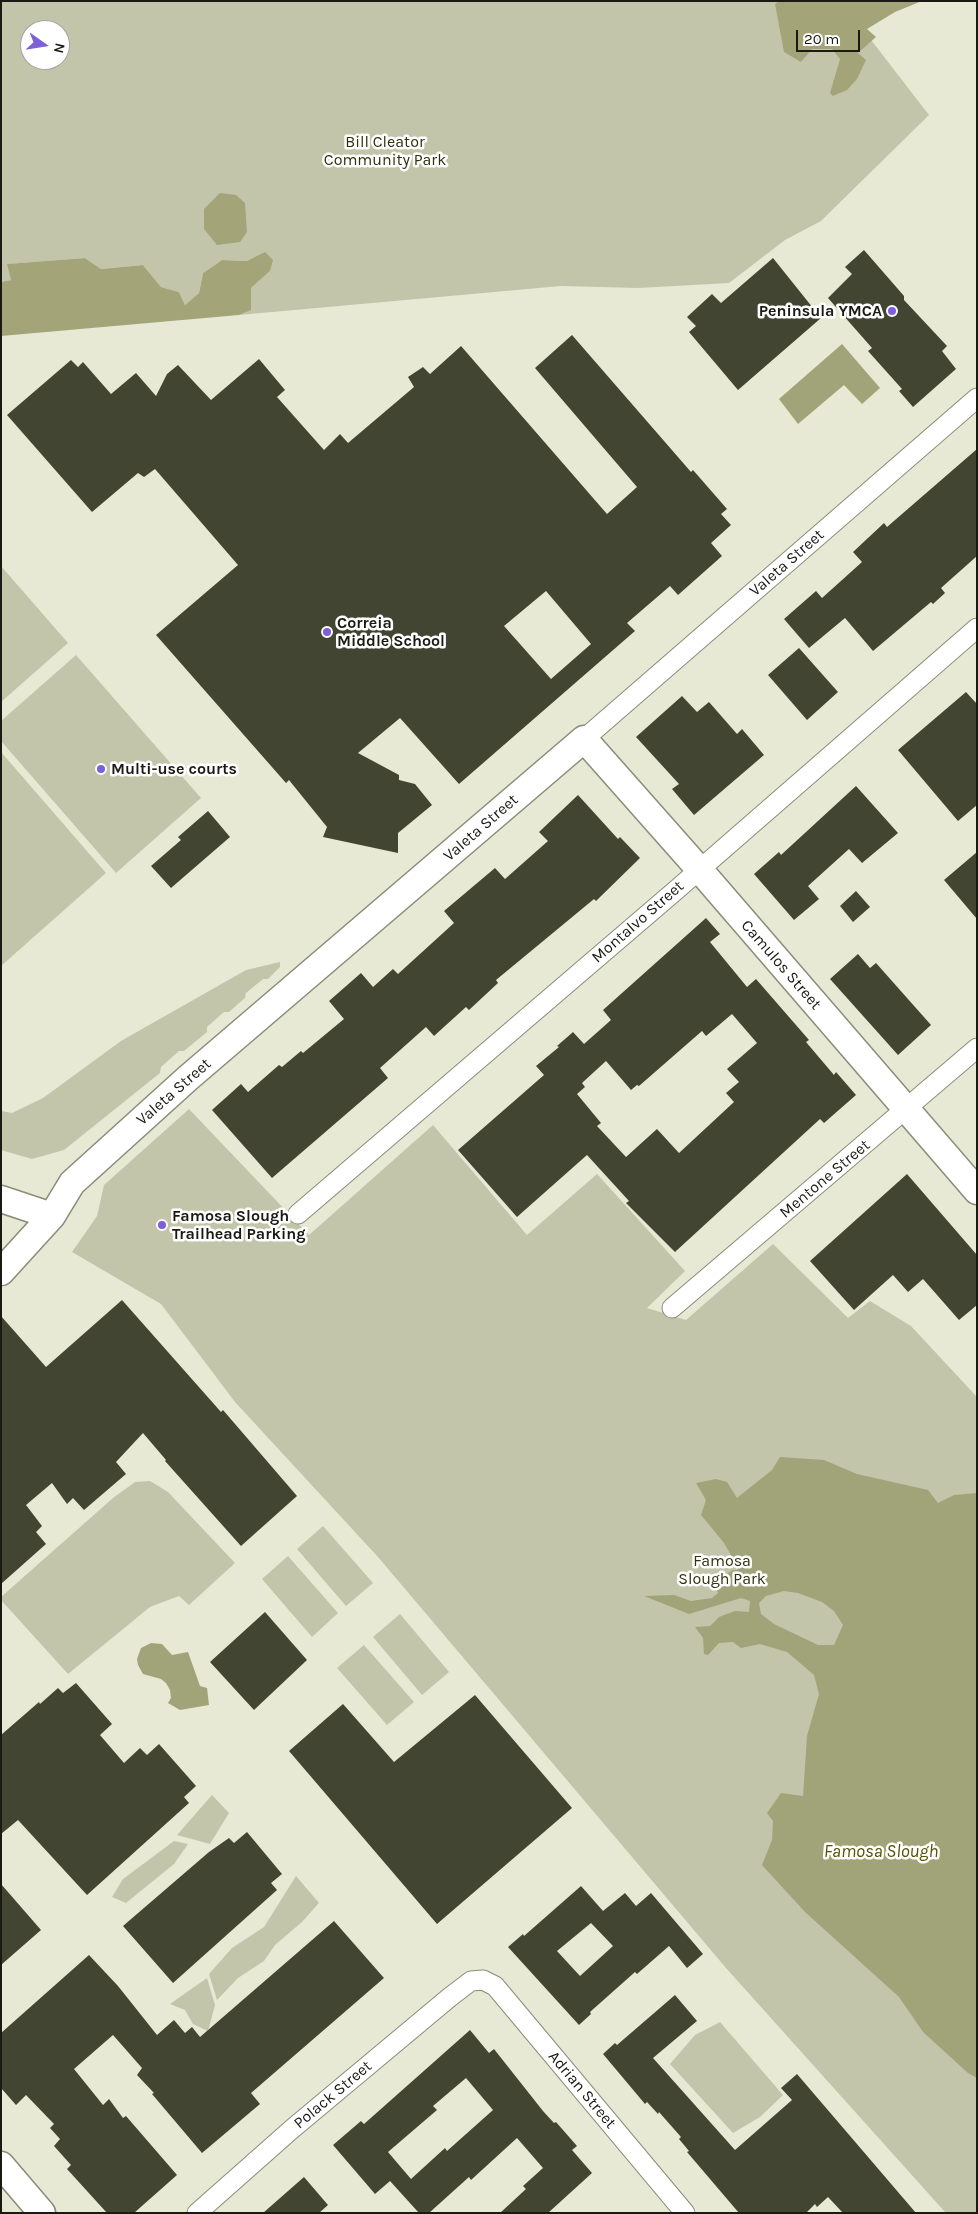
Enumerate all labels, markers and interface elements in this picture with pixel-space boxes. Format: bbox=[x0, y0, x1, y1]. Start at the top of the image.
north arrow bbox=[20, 20, 70, 70]
scale bar bbox=[798, 20, 862, 52]
text: 20 m bbox=[804, 30, 839, 48]
text: N bbox=[50, 41, 69, 55]
park label: Bill Cleator Community Park bbox=[324, 132, 446, 170]
place label: Peninsula YMCA bbox=[759, 301, 882, 321]
marker: Peninsula YMCA bbox=[886, 305, 898, 317]
street label: Valeta Street bbox=[746, 525, 828, 601]
place label: Correia Middle School bbox=[337, 613, 445, 651]
marker: Correia Middle School bbox=[321, 626, 333, 638]
place label: Multi-use courts bbox=[111, 759, 237, 779]
marker: Multi-use courts bbox=[95, 763, 107, 775]
street label: Valeta Street bbox=[440, 790, 522, 866]
street label: Montalvo Street bbox=[588, 877, 688, 967]
street label: Camulos Street bbox=[737, 916, 825, 1014]
street label: Valeta Street bbox=[133, 1054, 215, 1130]
street label: Mentone Street bbox=[776, 1136, 874, 1222]
place label: Famosa Slough Trailhead Parking bbox=[172, 1206, 306, 1244]
marker: Famosa Slough Trailhead Parking bbox=[156, 1219, 168, 1231]
park label: Famosa Slough Park bbox=[678, 1551, 766, 1589]
water label: Famosa Slough bbox=[824, 1841, 938, 1863]
street label: Adrian Street bbox=[544, 2047, 620, 2133]
street label: Polack Street bbox=[290, 2057, 376, 2133]

